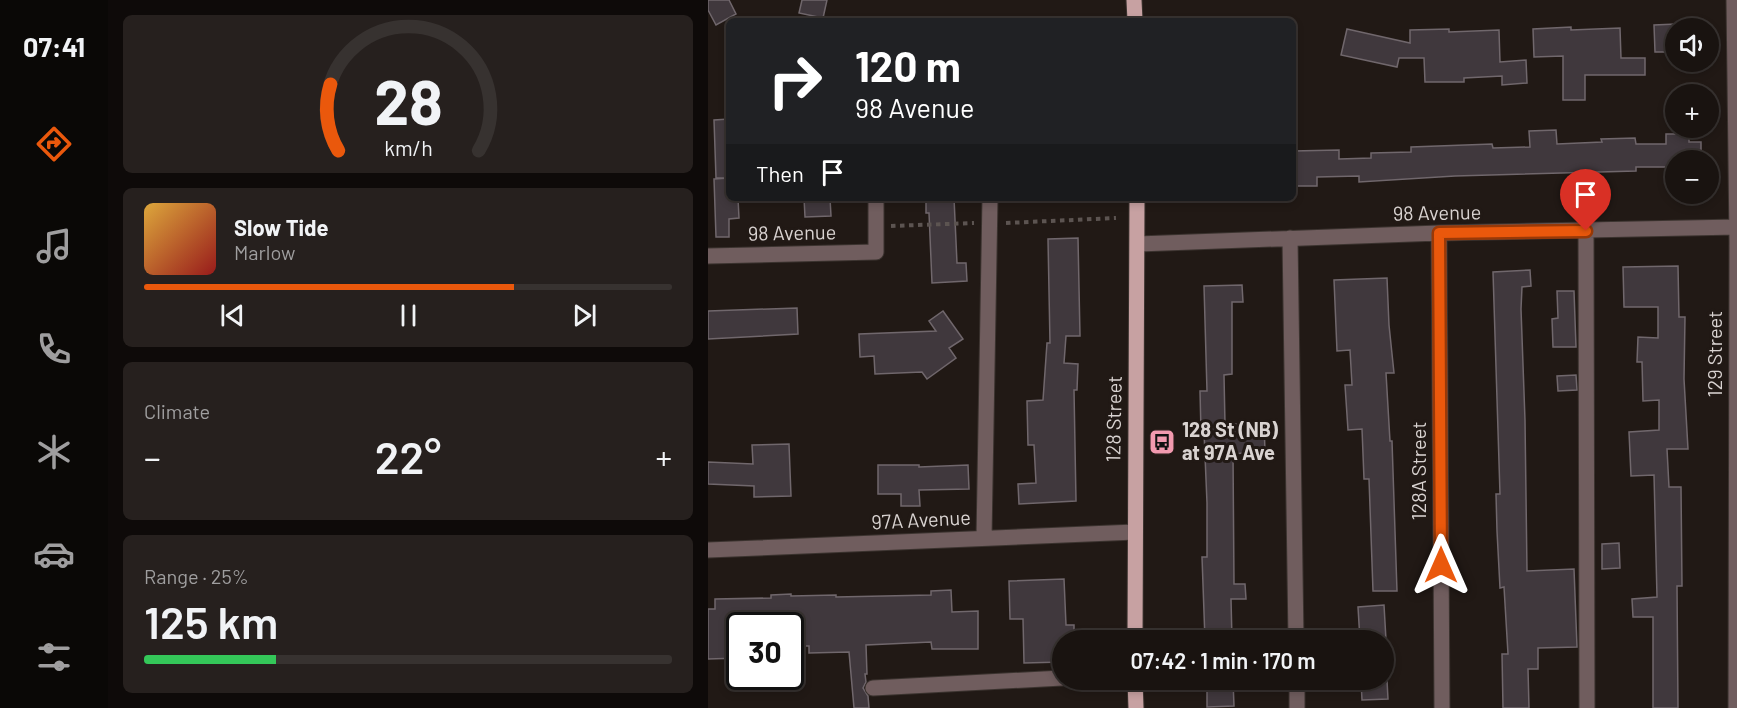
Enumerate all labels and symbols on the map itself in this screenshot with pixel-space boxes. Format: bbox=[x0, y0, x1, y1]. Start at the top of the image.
pin bbox=[1560, 169, 1611, 231]
street label: 98 Avenue bbox=[1393, 199, 1481, 225]
street label: 98 Avenue bbox=[748, 219, 836, 245]
street label: 129 Street bbox=[1702, 311, 1726, 397]
street label: 128 Street bbox=[1100, 375, 1126, 463]
place label: 128 St (NB) at 97A Ave bbox=[1182, 417, 1278, 464]
street label: 128A Street bbox=[1406, 422, 1430, 520]
bus stop icon: 128 St (NB) at 97A Ave bbox=[1147, 427, 1177, 457]
street label: 97A Avenue bbox=[871, 504, 971, 534]
position arrow bbox=[1409, 533, 1473, 597]
speed limit sign: 30 bbox=[726, 612, 804, 690]

